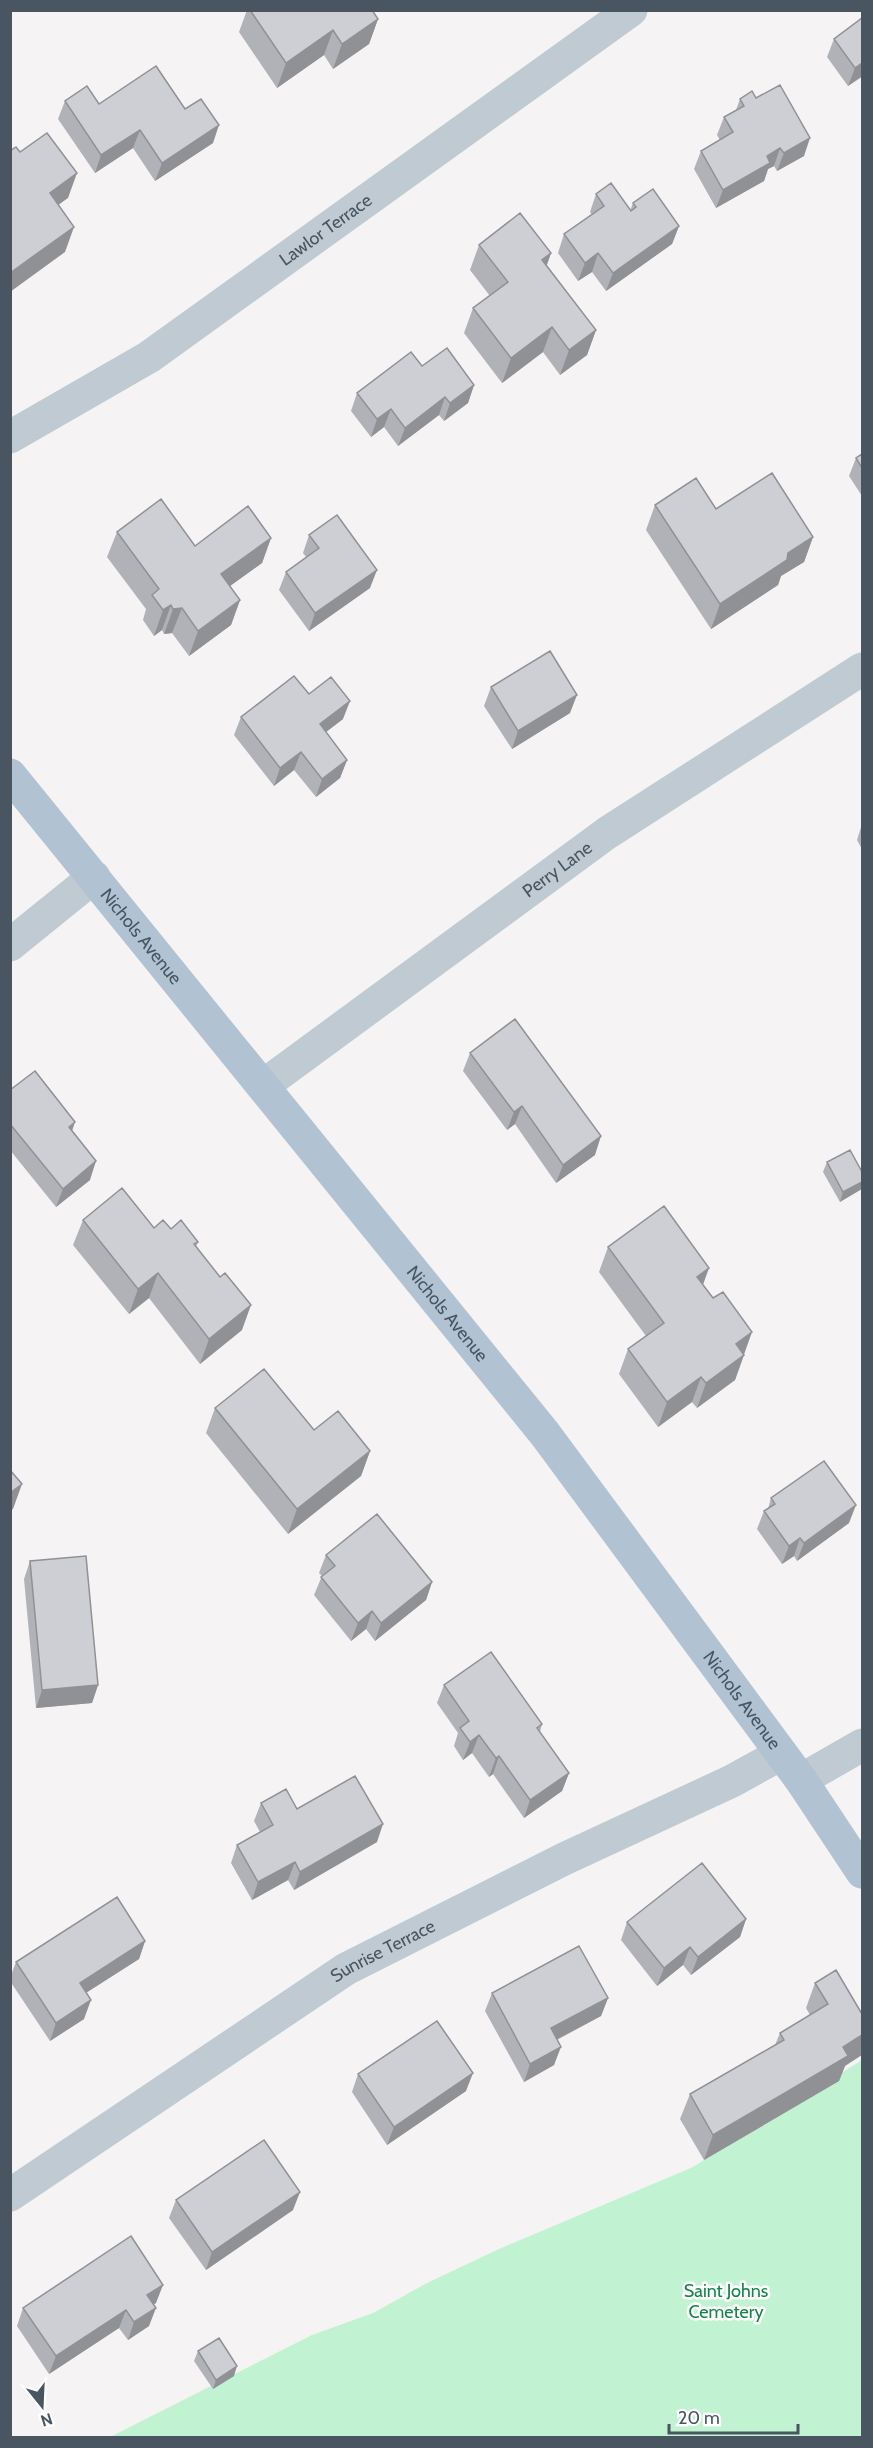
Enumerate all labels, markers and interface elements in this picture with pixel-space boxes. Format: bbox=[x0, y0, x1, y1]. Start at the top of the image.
street label: Lawlor Terrace bbox=[275, 189, 376, 271]
street label: Perry Lane bbox=[518, 837, 596, 902]
street label: Nichols Avenue bbox=[96, 884, 187, 989]
street label: Nichols Avenue bbox=[402, 1261, 493, 1366]
street label: Nichols Avenue bbox=[698, 1647, 786, 1754]
street label: Sunrise Terrace bbox=[326, 1915, 439, 1987]
park label: Saint Johns Cemetery bbox=[684, 2280, 768, 2323]
north arrow bbox=[12, 2376, 72, 2436]
scale bar bbox=[669, 2397, 798, 2435]
text: 20 m bbox=[678, 2407, 720, 2429]
text: N bbox=[38, 2409, 55, 2431]

